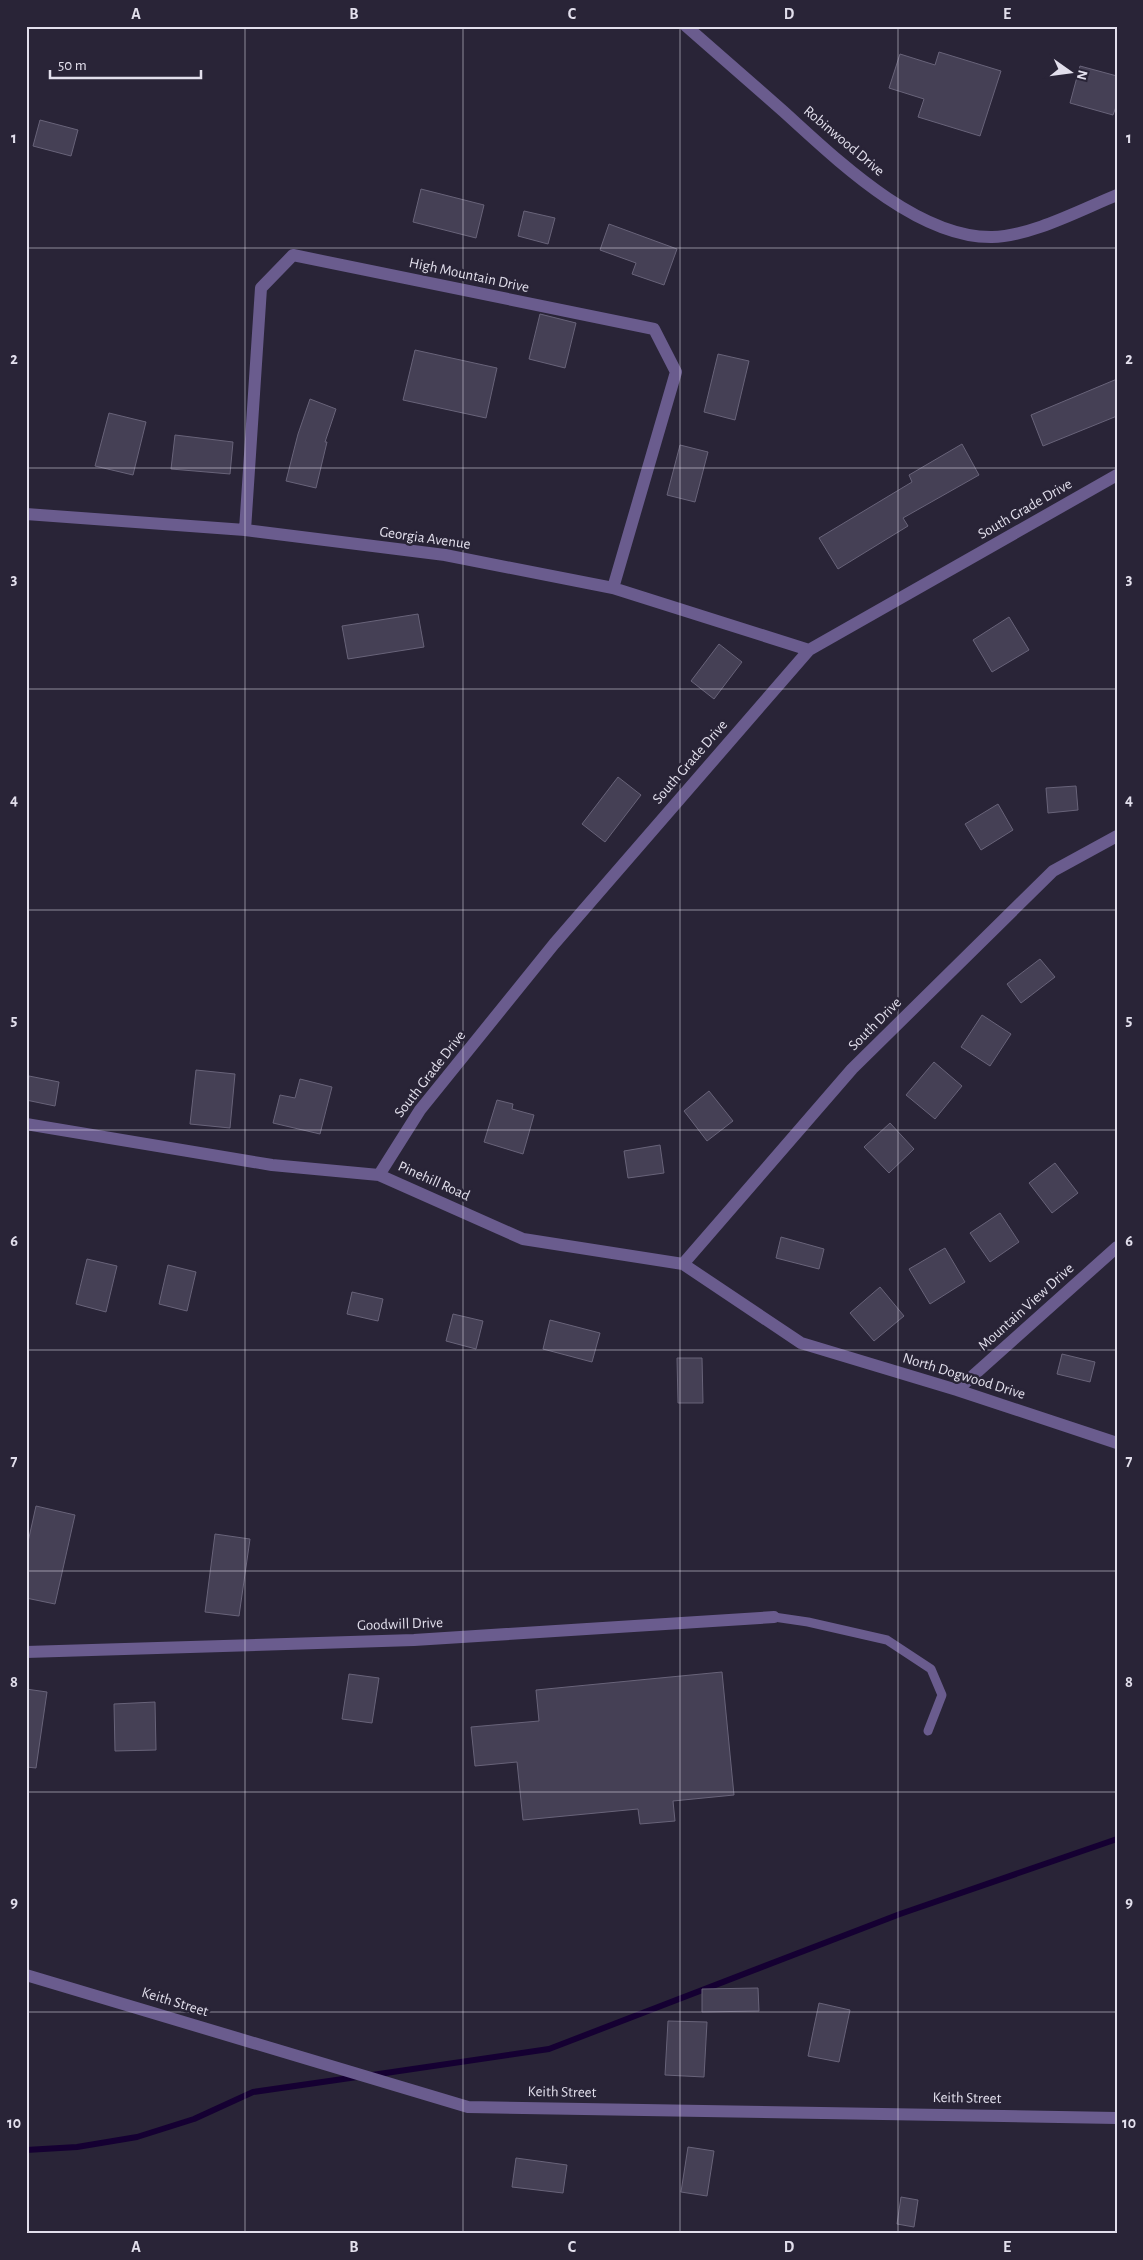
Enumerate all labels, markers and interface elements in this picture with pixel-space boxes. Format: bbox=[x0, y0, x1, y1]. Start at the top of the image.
text: A bbox=[131, 6, 141, 22]
text: B bbox=[349, 6, 359, 22]
text: C bbox=[568, 6, 577, 22]
text: D bbox=[784, 6, 795, 22]
text: E bbox=[1003, 6, 1011, 22]
scale bar bbox=[50, 48, 201, 80]
north arrow bbox=[1046, 48, 1096, 98]
text: 50 m bbox=[58, 58, 87, 73]
text: N bbox=[1074, 68, 1090, 81]
street label: Robinwood Drive bbox=[801, 103, 887, 179]
text: 1 bbox=[11, 130, 17, 146]
text: 1 bbox=[1126, 130, 1132, 146]
street label: High Mountain Drive bbox=[408, 255, 530, 295]
text: 2 bbox=[10, 351, 18, 367]
text: 2 bbox=[1125, 351, 1133, 367]
street label: South Grade Drive bbox=[976, 476, 1075, 542]
street label: Georgia Avenue bbox=[379, 524, 472, 552]
text: 3 bbox=[11, 571, 18, 587]
text: 3 bbox=[1126, 571, 1133, 587]
street label: South Grade Drive bbox=[650, 717, 730, 807]
text: 4 bbox=[10, 792, 18, 808]
text: 4 bbox=[1125, 792, 1133, 808]
street label: South Drive bbox=[846, 995, 904, 1053]
text: 5 bbox=[11, 1012, 18, 1028]
text: 5 bbox=[1126, 1012, 1133, 1028]
street label: South Grade Drive bbox=[392, 1028, 468, 1120]
street label: Pinehill Road bbox=[396, 1158, 473, 1204]
text: 6 bbox=[10, 1233, 18, 1249]
text: 6 bbox=[1125, 1233, 1133, 1249]
street label: Mountain View Drive bbox=[975, 1260, 1077, 1354]
street label: North Dogwood Drive bbox=[901, 1350, 1027, 1402]
text: 7 bbox=[11, 1453, 18, 1469]
text: 7 bbox=[1126, 1453, 1133, 1469]
street label: Goodwill Drive bbox=[357, 1615, 443, 1633]
text: 8 bbox=[10, 1674, 18, 1690]
text: 8 bbox=[1125, 1674, 1133, 1690]
text: 9 bbox=[10, 1894, 18, 1910]
text: 9 bbox=[1125, 1894, 1133, 1910]
street label: Keith Street bbox=[140, 1985, 210, 2019]
street label: Keith Street bbox=[527, 2084, 597, 2100]
street label: Keith Street bbox=[932, 2090, 1002, 2106]
text: 10 bbox=[7, 2115, 21, 2131]
text: 10 bbox=[1122, 2115, 1136, 2131]
text: A bbox=[131, 2239, 141, 2255]
text: B bbox=[349, 2239, 359, 2255]
text: C bbox=[568, 2239, 577, 2255]
text: D bbox=[784, 2239, 795, 2255]
text: E bbox=[1003, 2239, 1011, 2255]

